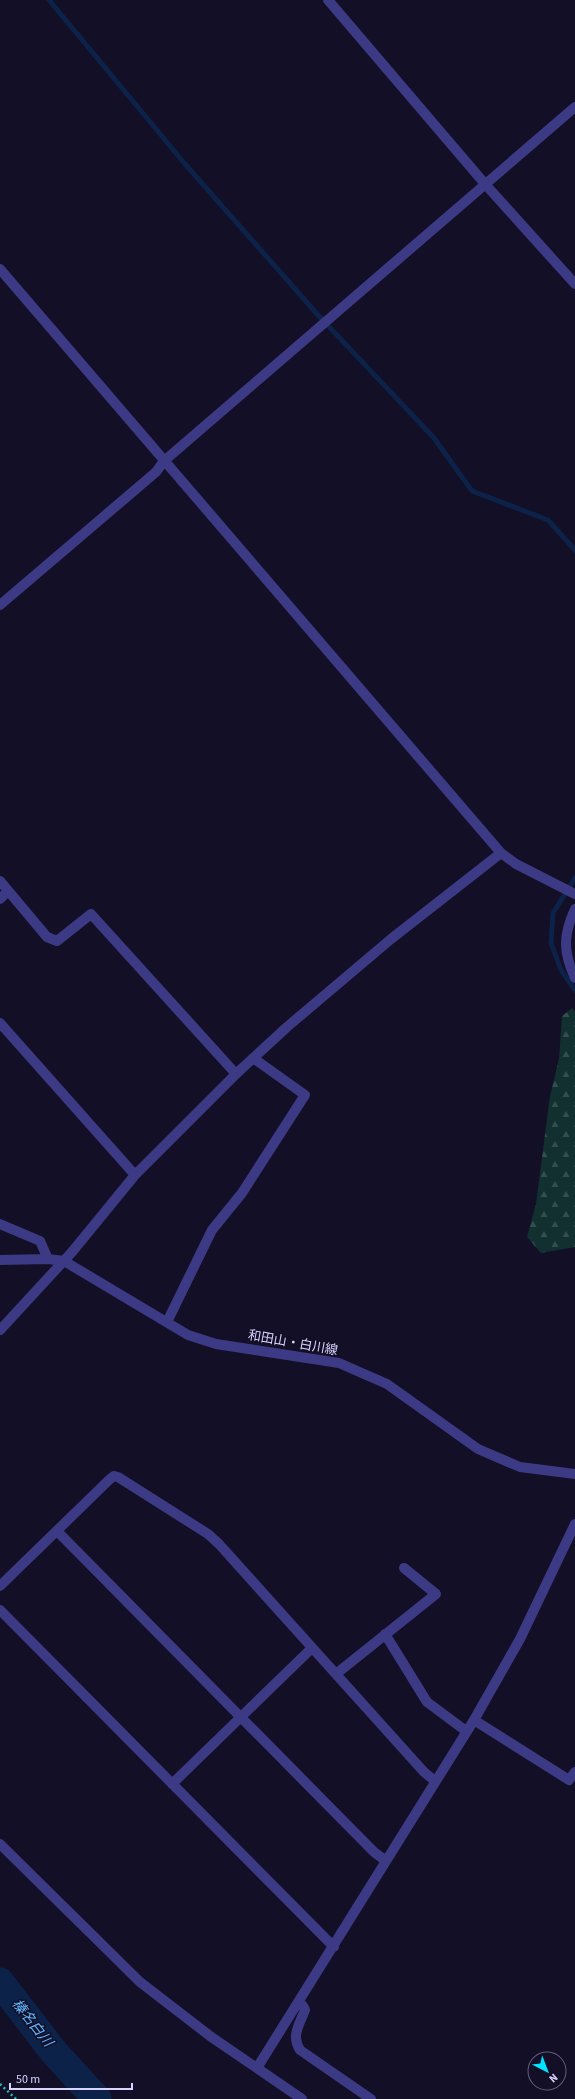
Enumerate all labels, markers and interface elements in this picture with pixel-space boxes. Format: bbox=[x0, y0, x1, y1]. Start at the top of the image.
street label: 和田山・白川線 bbox=[247, 1326, 339, 1360]
water label: 榛名白川 bbox=[7, 1995, 58, 2053]
north arrow bbox=[527, 2051, 567, 2091]
scale bar bbox=[10, 2065, 132, 2091]
text: N bbox=[546, 2070, 561, 2086]
text: 50 m bbox=[16, 2071, 40, 2088]

